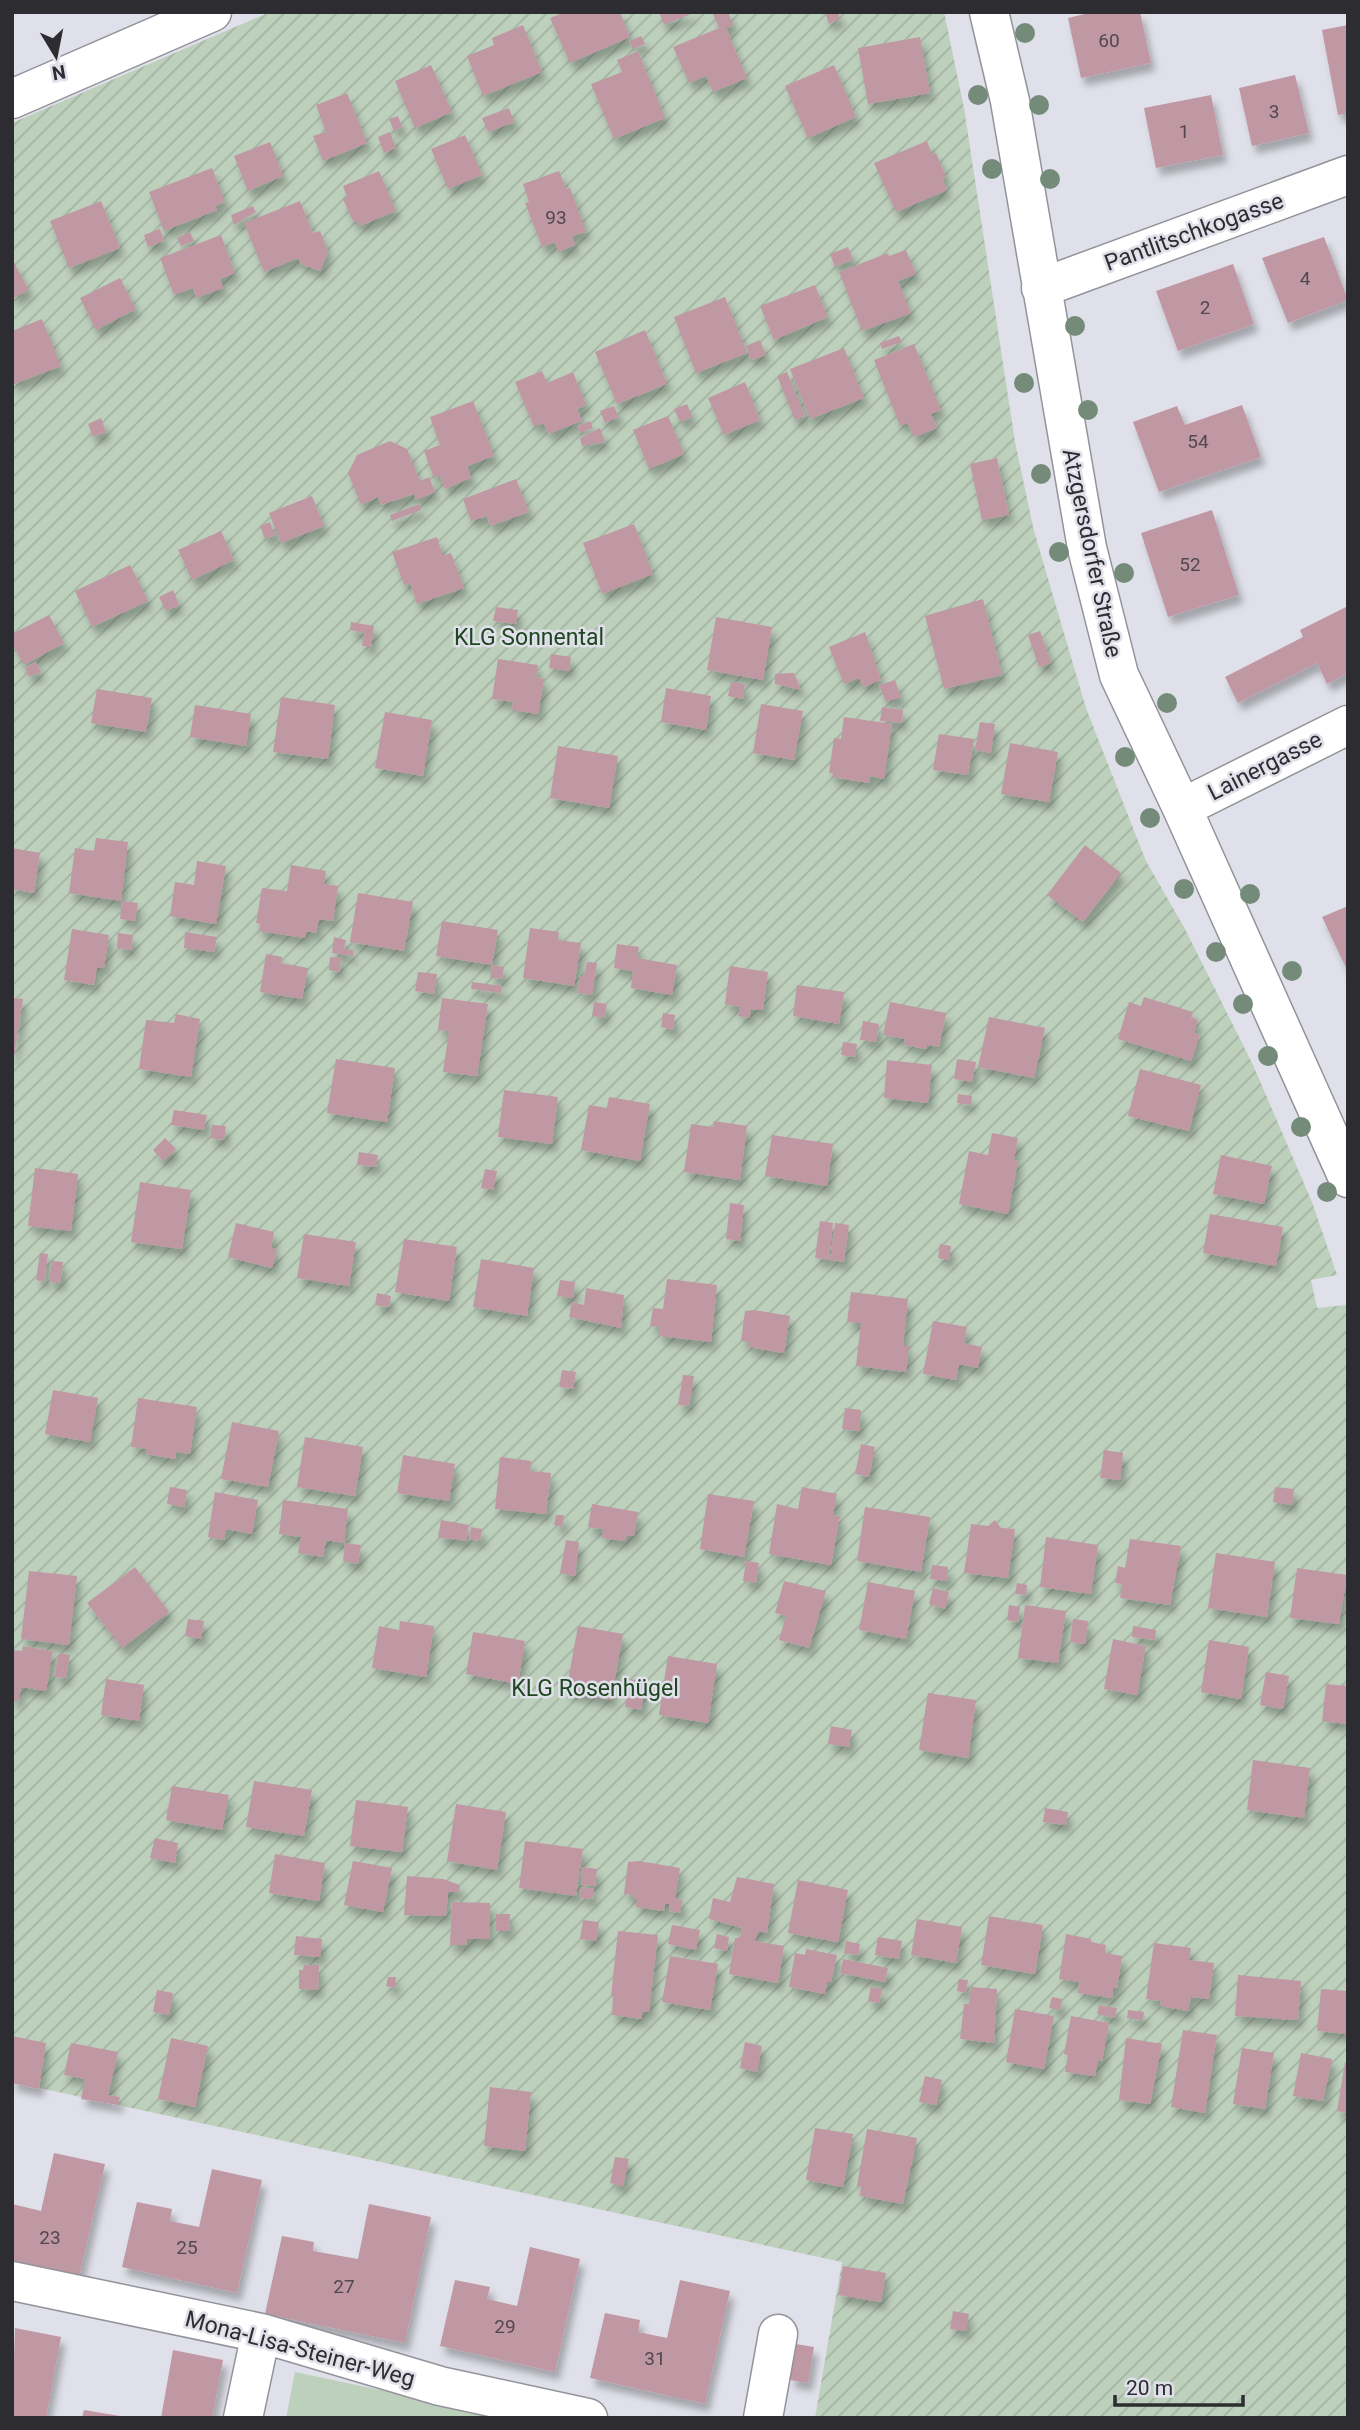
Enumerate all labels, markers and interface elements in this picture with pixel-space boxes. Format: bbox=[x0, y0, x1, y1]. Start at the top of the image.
north arrow bbox=[21, 21, 91, 91]
house number: 60 bbox=[1098, 29, 1120, 52]
text: N bbox=[50, 60, 67, 85]
house number: 3 bbox=[1269, 100, 1279, 123]
house number: 1 bbox=[1179, 120, 1189, 143]
street label: Pantlitschkogasse bbox=[1101, 187, 1287, 277]
house number: 93 bbox=[545, 206, 567, 229]
house number: 4 bbox=[1300, 267, 1311, 290]
house number: 2 bbox=[1200, 296, 1210, 319]
house number: 54 bbox=[1187, 430, 1209, 453]
street label: Atzgersdorfer Straße bbox=[1057, 446, 1127, 660]
house number: 52 bbox=[1179, 553, 1201, 576]
park label: KLG Sonnental bbox=[454, 624, 604, 651]
street label: Lainergasse bbox=[1203, 726, 1327, 806]
park label: KLG Rosenhügel bbox=[511, 1675, 679, 1702]
house number: 23 bbox=[39, 2226, 61, 2249]
house number: 25 bbox=[176, 2236, 198, 2259]
house number: 27 bbox=[333, 2275, 355, 2298]
street label: Mona-Lisa-Steiner-Weg bbox=[182, 2305, 418, 2393]
house number: 29 bbox=[494, 2315, 516, 2338]
house number: 31 bbox=[644, 2347, 666, 2370]
scale bar bbox=[1115, 2364, 1243, 2408]
text: 20 m bbox=[1126, 2376, 1173, 2400]

